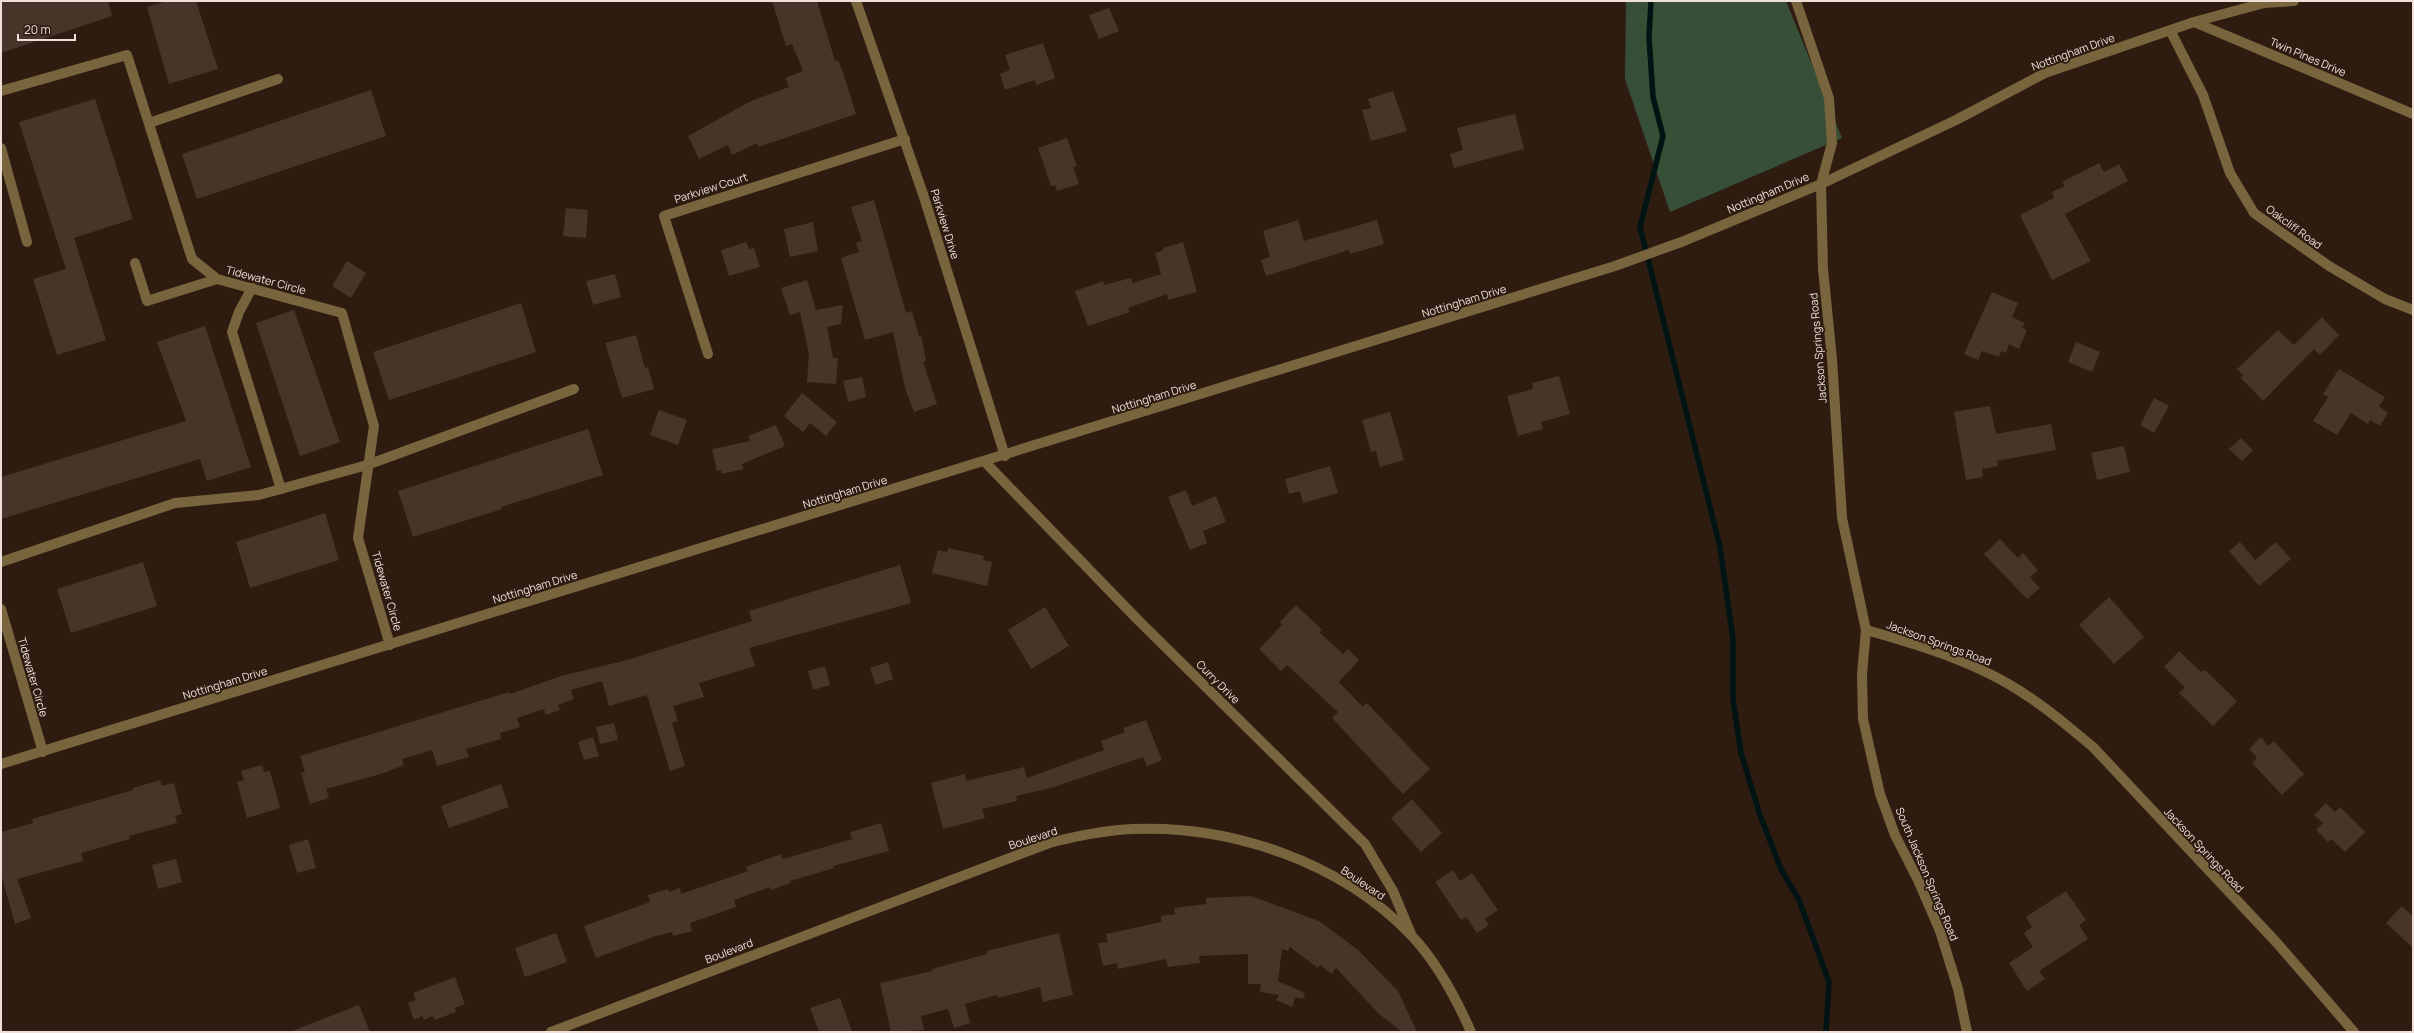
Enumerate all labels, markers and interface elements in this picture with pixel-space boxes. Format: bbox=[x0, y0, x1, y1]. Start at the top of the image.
scale bar bbox=[18, 16, 75, 42]
text: 20 m bbox=[24, 21, 51, 38]
street label: Nottingham Drive bbox=[2029, 29, 2117, 74]
street label: Twin Pines Drive bbox=[2268, 34, 2349, 80]
street label: Nottingham Drive bbox=[1725, 168, 1812, 217]
street label: Parkview Court bbox=[672, 169, 749, 206]
street label: Parkview Drive bbox=[928, 187, 963, 261]
street label: Oakcliff Road bbox=[2263, 201, 2325, 252]
street label: Tidewater Circle bbox=[225, 262, 308, 298]
street label: Nottingham Drive bbox=[1420, 280, 1509, 321]
street label: Jackson Springs Road bbox=[1805, 292, 1830, 404]
street label: Nottingham Drive bbox=[1110, 376, 1199, 417]
street label: Nottingham Drive bbox=[801, 471, 890, 512]
street label: Tidewater Circle bbox=[369, 549, 406, 633]
street label: Nottingham Drive bbox=[491, 566, 580, 607]
street label: Jackson Springs Road bbox=[1885, 617, 1994, 668]
street label: Tidewater Circle bbox=[15, 635, 52, 719]
street label: Curry Drive bbox=[1193, 657, 1244, 707]
street label: Nottingham Drive bbox=[181, 662, 270, 703]
street label: Jackson Springs Road bbox=[2161, 804, 2248, 895]
street label: South Jackson Springs Road bbox=[1893, 805, 1962, 943]
street label: Boulevard bbox=[1007, 823, 1059, 852]
street label: Boulevard bbox=[1338, 862, 1388, 903]
street label: Boulevard bbox=[703, 935, 755, 967]

